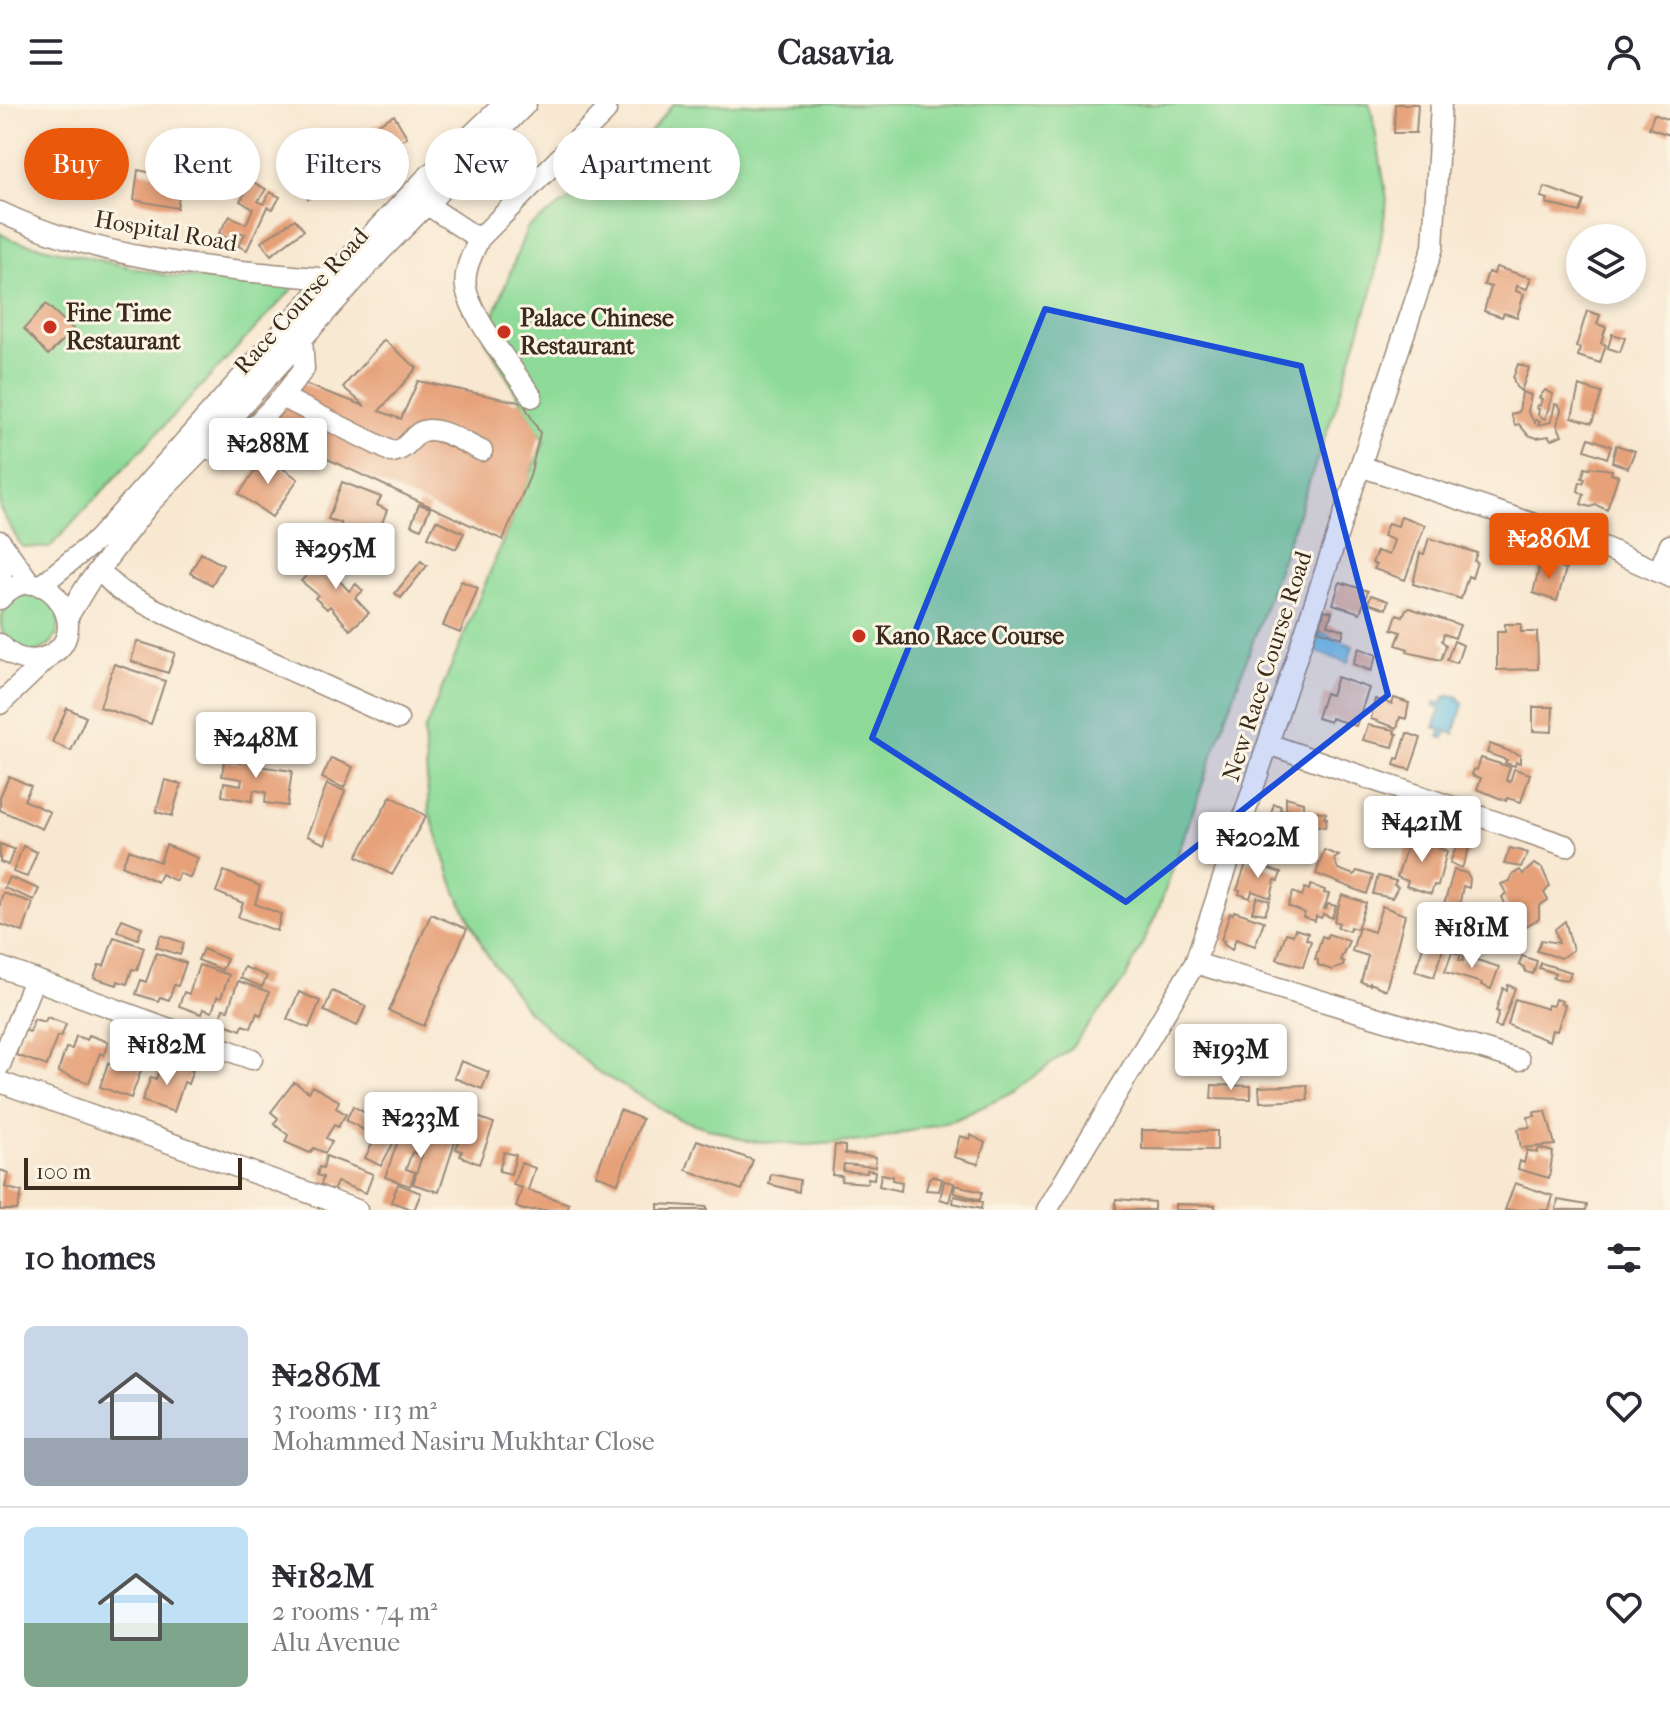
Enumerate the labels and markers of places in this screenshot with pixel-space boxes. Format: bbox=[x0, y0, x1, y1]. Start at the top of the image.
place label: Fine Time Restaurant bbox=[65, 299, 181, 355]
place label: Palace Chinese Restaurant bbox=[520, 304, 674, 360]
marker: Fine Time Restaurant bbox=[41, 318, 59, 336]
marker: Palace Chinese Restaurant bbox=[495, 323, 513, 341]
pin: ₦288M bbox=[212, 418, 324, 486]
pin: ₦286M bbox=[1493, 513, 1605, 581]
pin: ₦295M bbox=[280, 523, 392, 591]
place label: Kano Race Course bbox=[875, 622, 1064, 650]
marker: Kano Race Course bbox=[850, 627, 868, 645]
pin: ₦248M bbox=[200, 712, 312, 780]
pin: ₦421M bbox=[1366, 796, 1478, 864]
pin: ₦202M bbox=[1202, 812, 1314, 880]
pin: ₦181M bbox=[1416, 902, 1528, 970]
pin: ₦182M bbox=[111, 1019, 223, 1087]
pin: ₦193M bbox=[1175, 1024, 1287, 1092]
pin: ₦233M bbox=[365, 1092, 477, 1160]

